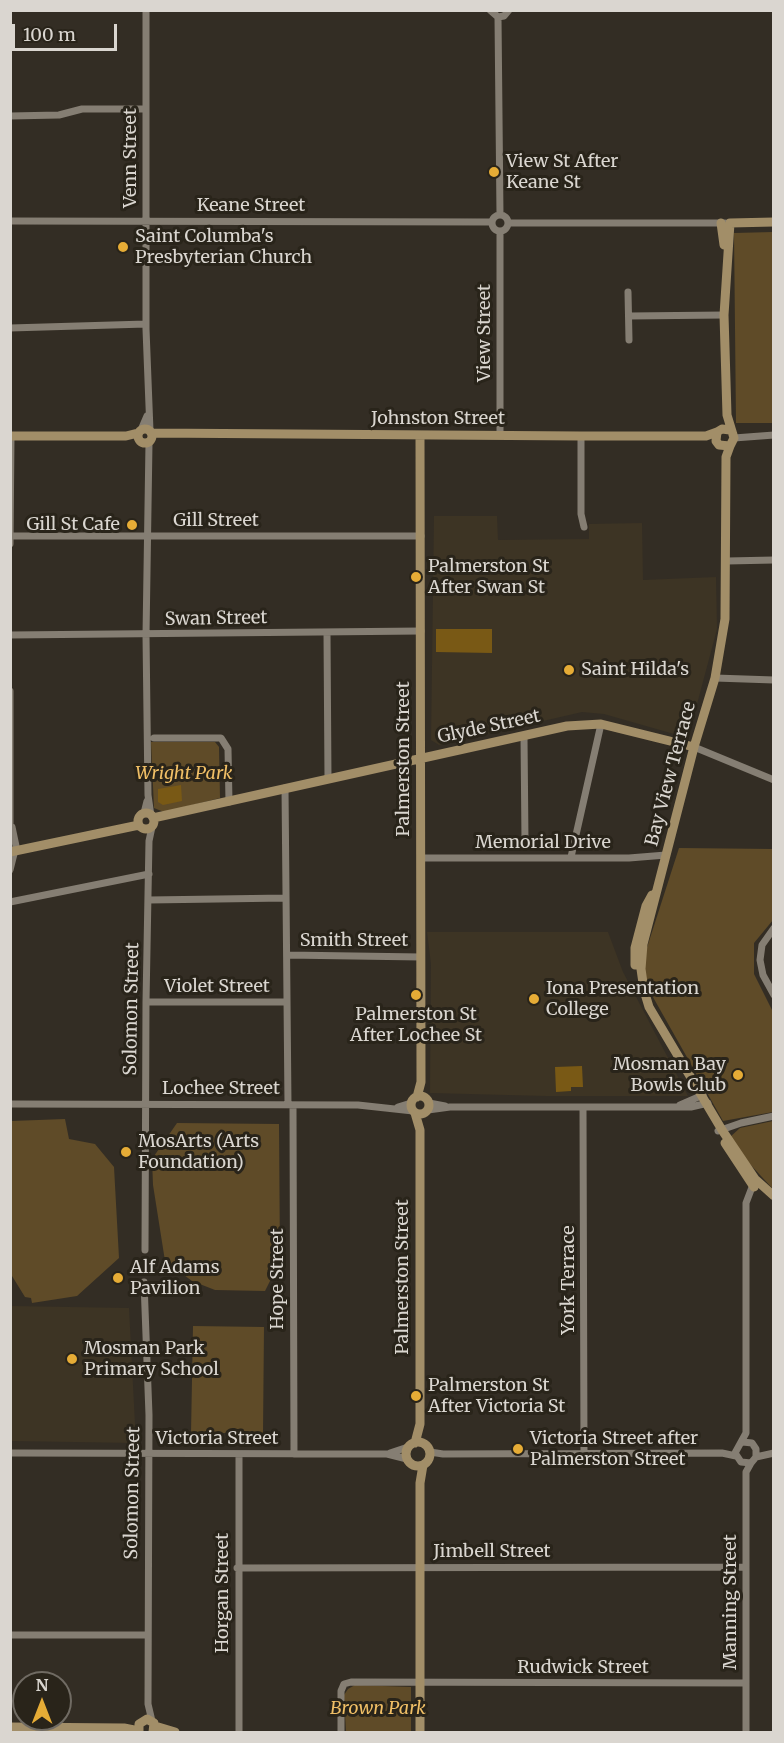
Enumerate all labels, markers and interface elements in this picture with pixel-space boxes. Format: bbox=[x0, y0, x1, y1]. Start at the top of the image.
scale bar bbox=[15, 12, 120, 50]
text: 100 m bbox=[23, 23, 76, 46]
street label: Venn Street bbox=[120, 108, 142, 208]
place label: View St After Keane St bbox=[506, 151, 618, 194]
marker: View St After Keane St bbox=[487, 165, 501, 179]
street label: Keane Street bbox=[197, 195, 305, 217]
place label: Saint Columba's Presbyterian Church bbox=[135, 226, 312, 268]
marker: Saint Columba's Presbyterian Church bbox=[116, 240, 130, 254]
street label: View Street bbox=[474, 284, 496, 382]
street label: Johnston Street bbox=[371, 408, 505, 430]
street label: Gill Street bbox=[173, 510, 259, 532]
place label: Gill St Cafe bbox=[26, 514, 120, 536]
marker: Gill St Cafe bbox=[125, 518, 139, 532]
place label: Palmerston St After Swan St bbox=[428, 556, 550, 598]
marker: Palmerston St After Swan St bbox=[409, 570, 423, 584]
street label: Swan Street bbox=[164, 607, 268, 631]
place label: Saint Hilda's bbox=[581, 659, 689, 681]
marker: Saint Hilda's bbox=[562, 663, 576, 677]
street label: Palmerston Street bbox=[393, 681, 415, 837]
street label: Bay View Terrace bbox=[641, 699, 701, 849]
street label: Glyde Street bbox=[436, 706, 542, 748]
park label: Wright Park bbox=[135, 763, 233, 785]
street label: Memorial Drive bbox=[475, 832, 611, 854]
street label: Smith Street bbox=[300, 930, 408, 952]
street label: Solomon Street bbox=[120, 942, 144, 1076]
street label: Violet Street bbox=[164, 976, 270, 998]
place label: Iona Presentation College bbox=[546, 978, 699, 1020]
marker: Palmerston St After Lochee St bbox=[409, 988, 423, 1002]
marker: Iona Presentation College bbox=[527, 992, 541, 1006]
place label: Palmerston St After Lochee St bbox=[350, 1004, 482, 1046]
place label: Mosman Bay Bowls Club bbox=[613, 1054, 726, 1096]
marker: Mosman Bay Bowls Club bbox=[731, 1068, 745, 1082]
street label: Lochee Street bbox=[162, 1078, 280, 1100]
place label: MosArts (Arts Foundation) bbox=[138, 1131, 259, 1174]
marker: MosArts (Arts Foundation) bbox=[119, 1145, 133, 1159]
street label: Palmerston Street bbox=[392, 1199, 414, 1355]
street label: York Terrace bbox=[558, 1225, 580, 1335]
street label: Hope Street bbox=[267, 1228, 289, 1330]
place label: Alf Adams Pavilion bbox=[130, 1257, 220, 1300]
marker: Alf Adams Pavilion bbox=[111, 1271, 125, 1285]
place label: Mosman Park Primary School bbox=[84, 1338, 219, 1380]
marker: Mosman Park Primary School bbox=[65, 1352, 79, 1366]
place label: Palmerston St After Victoria St bbox=[428, 1375, 565, 1418]
marker: Palmerston St After Victoria St bbox=[409, 1389, 423, 1403]
street label: Solomon Street bbox=[121, 1426, 145, 1560]
street label: Victoria Street bbox=[155, 1428, 279, 1450]
place label: Victoria Street after Palmerston Street bbox=[530, 1428, 698, 1470]
marker: Victoria Street after Palmerston Street bbox=[511, 1442, 525, 1456]
street label: Horgan Street bbox=[212, 1533, 234, 1653]
street label: Manning Street bbox=[720, 1534, 742, 1670]
street label: Jimbell Street bbox=[433, 1541, 551, 1563]
street label: Rudwick Street bbox=[517, 1657, 649, 1679]
north arrow bbox=[12, 1671, 72, 1731]
text: N bbox=[36, 1675, 48, 1695]
park label: Brown Park bbox=[330, 1698, 426, 1720]

